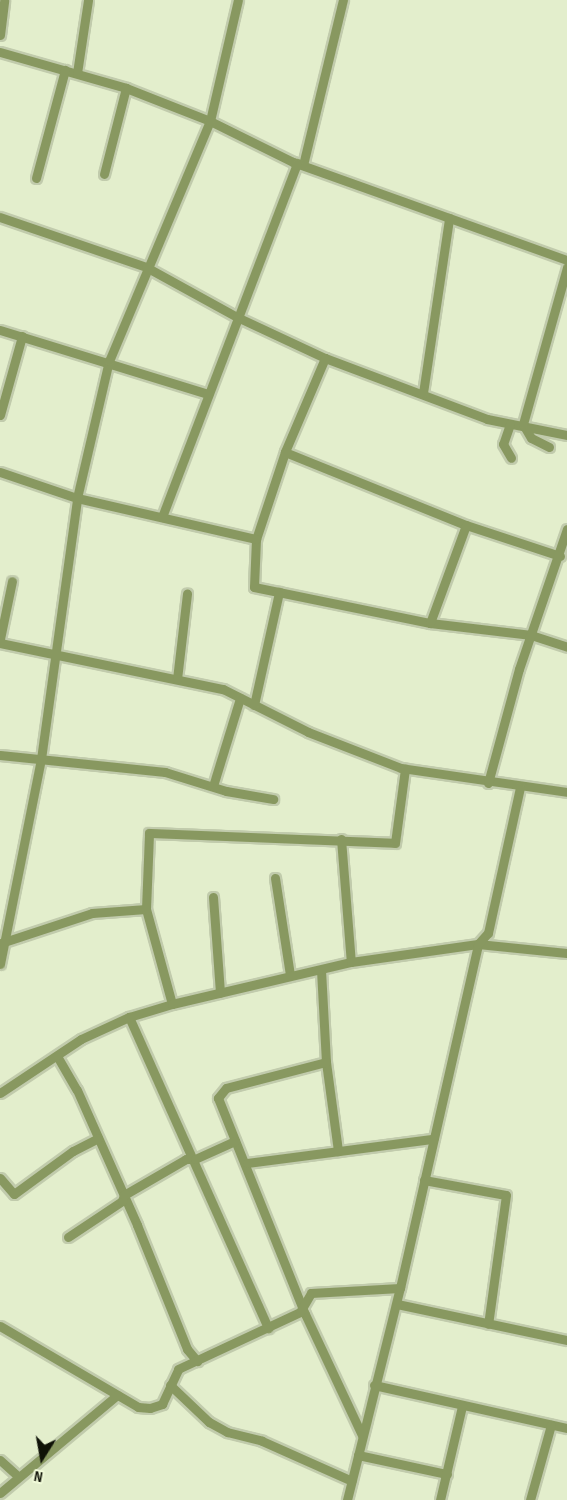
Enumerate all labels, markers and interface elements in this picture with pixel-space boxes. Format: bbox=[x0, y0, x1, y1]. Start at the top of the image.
north arrow bbox=[12, 1428, 72, 1488]
text: N bbox=[32, 1466, 44, 1486]

